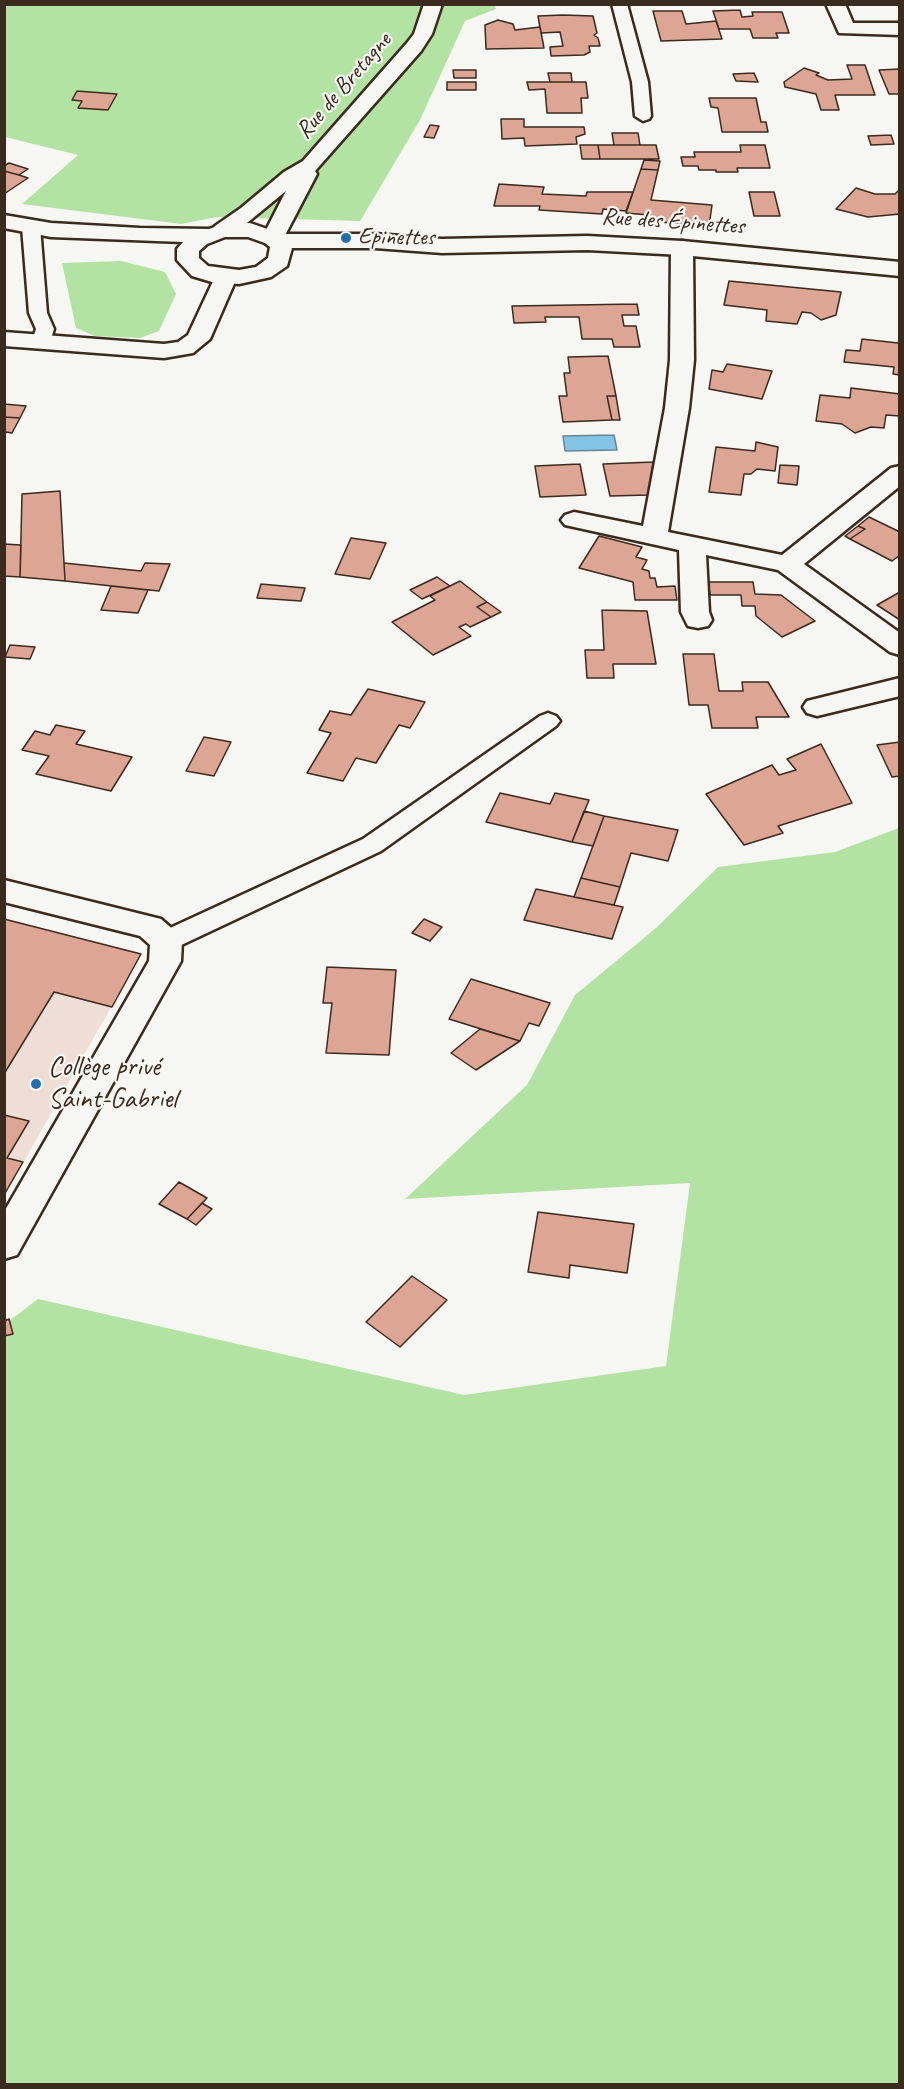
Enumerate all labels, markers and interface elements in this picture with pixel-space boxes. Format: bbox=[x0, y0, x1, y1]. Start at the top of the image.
street label: Rue de Bretagne bbox=[290, 27, 398, 145]
street label: Rue des Épinettes bbox=[601, 203, 745, 241]
place label: Epinettes bbox=[358, 224, 435, 252]
marker: Epinettes bbox=[339, 231, 353, 245]
place label: Collège privé Saint-Gabriel bbox=[48, 1051, 177, 1117]
marker: Collège privé Saint-Gabriel bbox=[29, 1077, 43, 1091]

